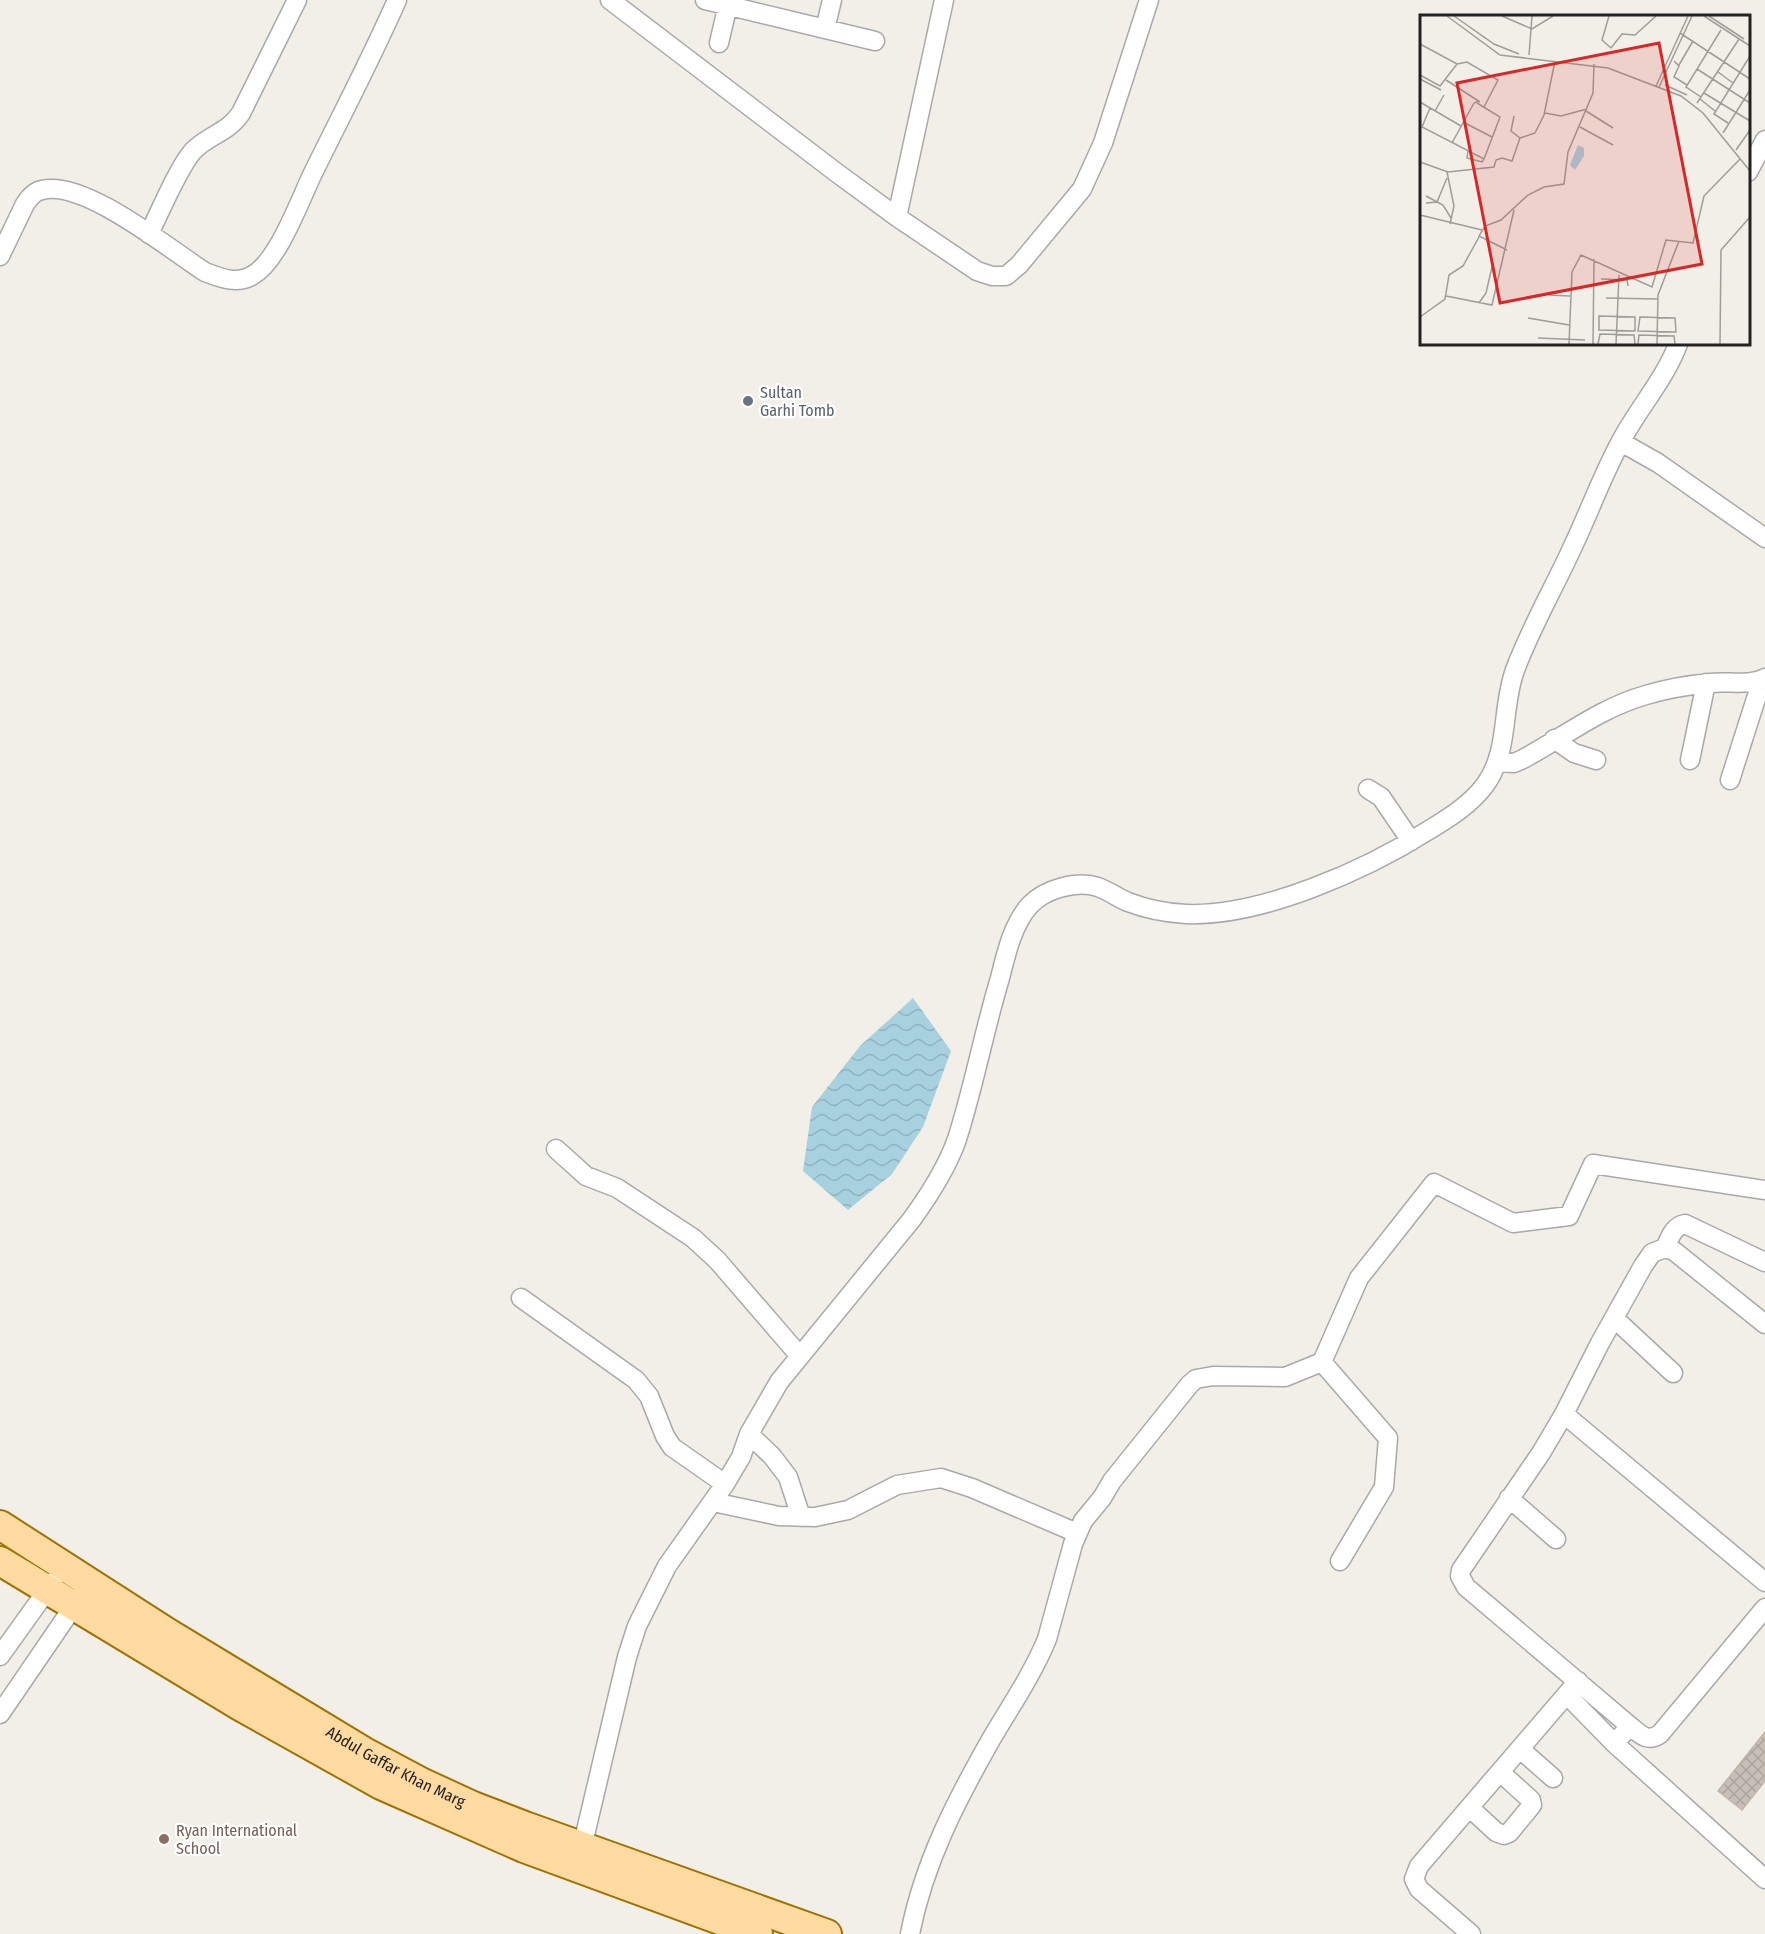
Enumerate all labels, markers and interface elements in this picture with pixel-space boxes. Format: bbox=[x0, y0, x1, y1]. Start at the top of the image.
inset map bbox=[1420, 15, 1750, 345]
place label: Sultan Garhi Tomb bbox=[760, 383, 835, 420]
marker: Sultan Garhi Tomb bbox=[741, 394, 755, 408]
street label: Abdul Gaffar Khan Marg bbox=[323, 1722, 469, 1811]
place label: Ryan International School bbox=[176, 1821, 297, 1858]
marker: Ryan International School bbox=[157, 1832, 171, 1846]

